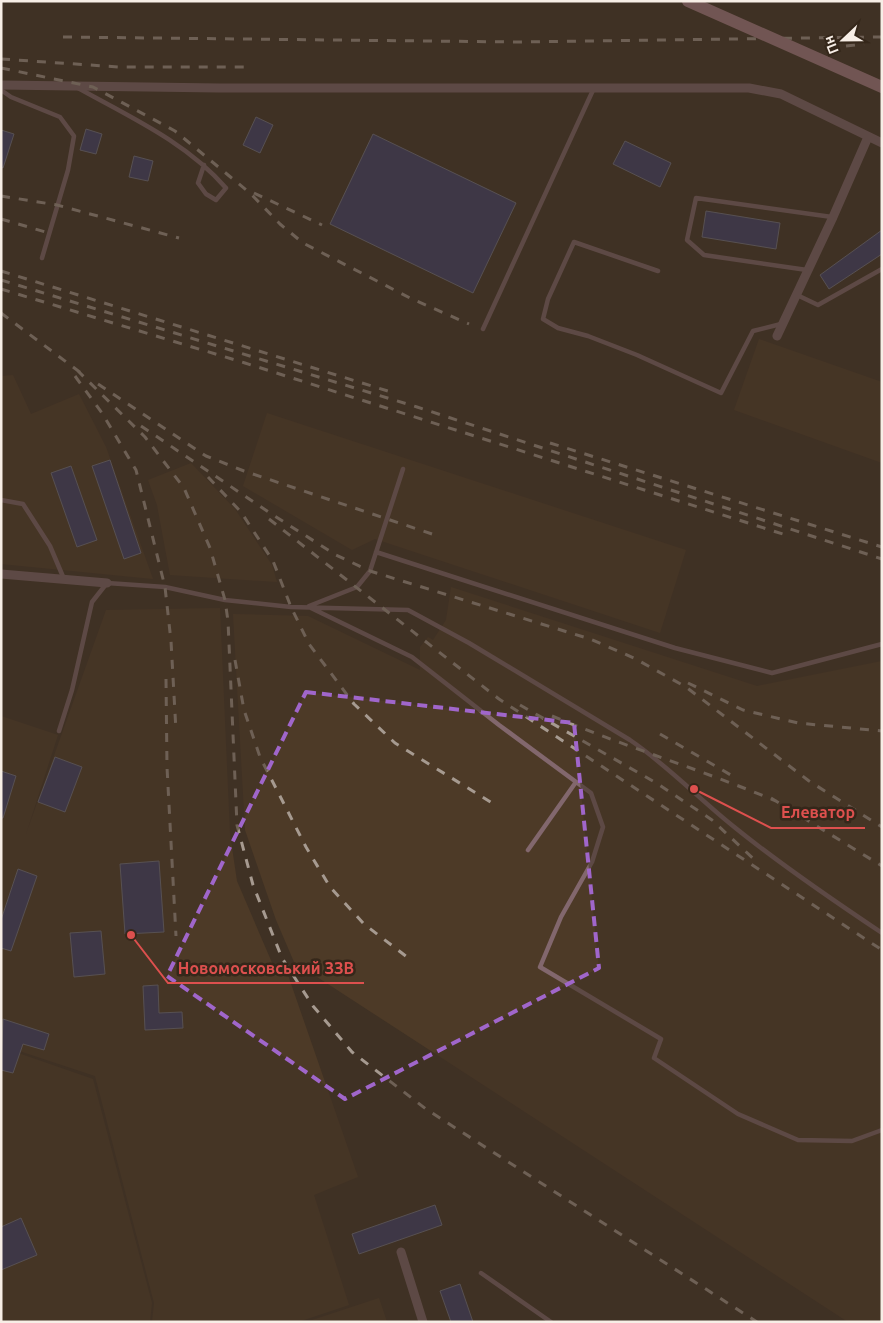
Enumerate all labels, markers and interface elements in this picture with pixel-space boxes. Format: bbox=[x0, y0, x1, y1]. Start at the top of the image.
north arrow bbox=[818, 15, 868, 65]
text: Пн bbox=[820, 33, 842, 56]
callout: Елеватор bbox=[771, 797, 865, 828]
text: Елеватор bbox=[781, 803, 855, 821]
callout: Новомосковський ЗЗВ bbox=[168, 952, 364, 983]
text: Новомосковський ЗЗВ bbox=[178, 959, 354, 977]

